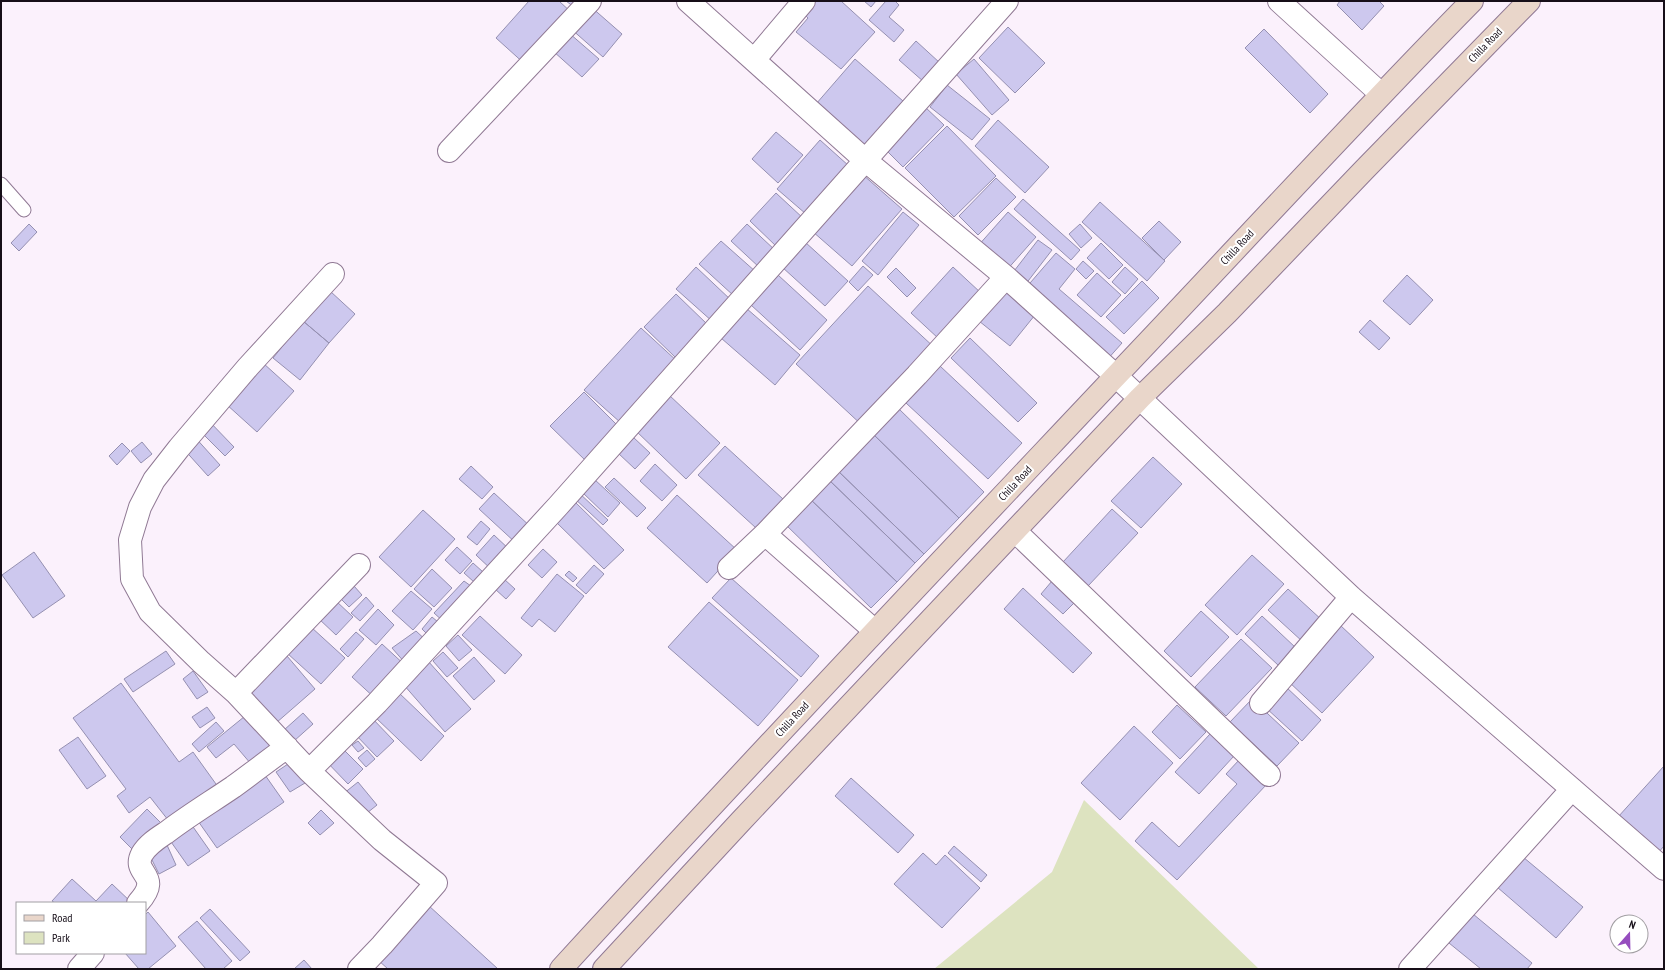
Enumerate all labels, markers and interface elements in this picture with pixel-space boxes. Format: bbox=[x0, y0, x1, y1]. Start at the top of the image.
street label: Chilla Road bbox=[1465, 25, 1505, 65]
street label: Chilla Road bbox=[1217, 226, 1257, 267]
street label: Chilla Road bbox=[995, 462, 1035, 503]
street label: Chilla Road bbox=[772, 698, 812, 739]
legend bbox=[16, 902, 146, 954]
text: Road bbox=[52, 910, 72, 925]
north arrow bbox=[1609, 914, 1649, 954]
text: N bbox=[1627, 917, 1638, 932]
text: Park bbox=[52, 930, 70, 945]

